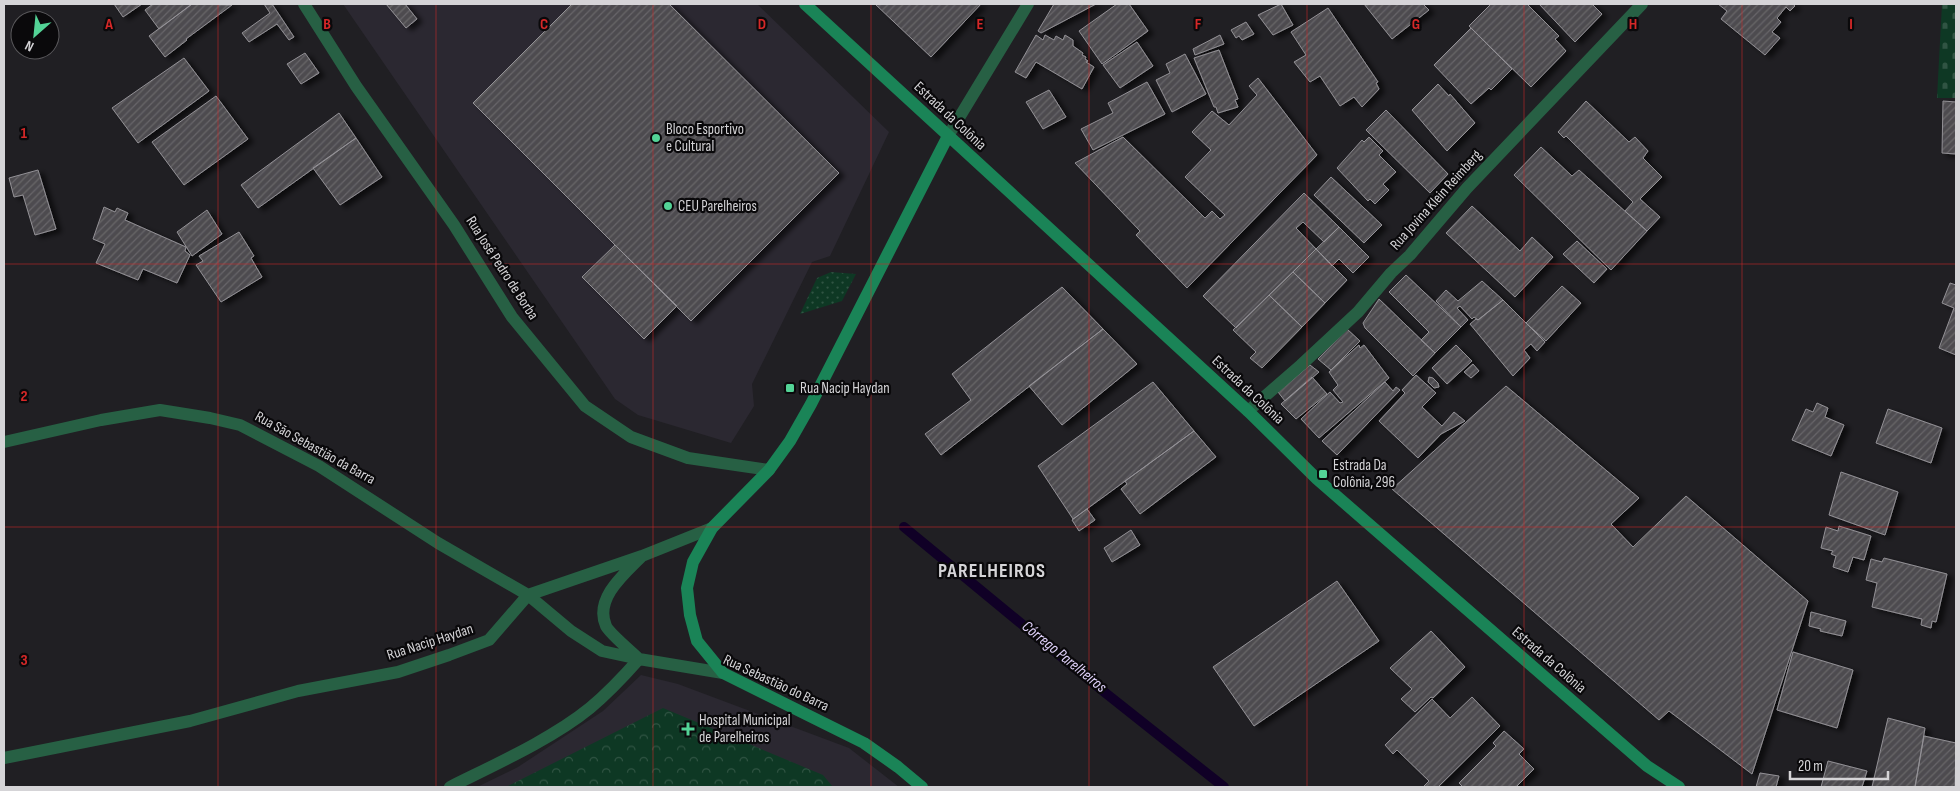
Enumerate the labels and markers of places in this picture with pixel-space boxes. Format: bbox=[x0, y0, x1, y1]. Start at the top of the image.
place label: Bloco Esportivo e Cultural bbox=[666, 120, 744, 156]
marker: Bloco Esportivo e Cultural bbox=[650, 132, 662, 144]
place label: CEU Parelheiros bbox=[678, 197, 757, 216]
marker: CEU Parelheiros bbox=[662, 200, 674, 212]
place label: Rua Nacip Haydan bbox=[800, 379, 890, 398]
marker: Rua Nacip Haydan bbox=[784, 382, 796, 394]
place label: Estrada Da Colônia, 296 bbox=[1333, 456, 1395, 492]
marker: Estrada Da Colônia, 296 bbox=[1317, 468, 1329, 480]
place label: Hospital Municipal de Parelheiros bbox=[699, 711, 791, 747]
marker: Hospital Municipal de Parelheiros bbox=[681, 722, 695, 736]

